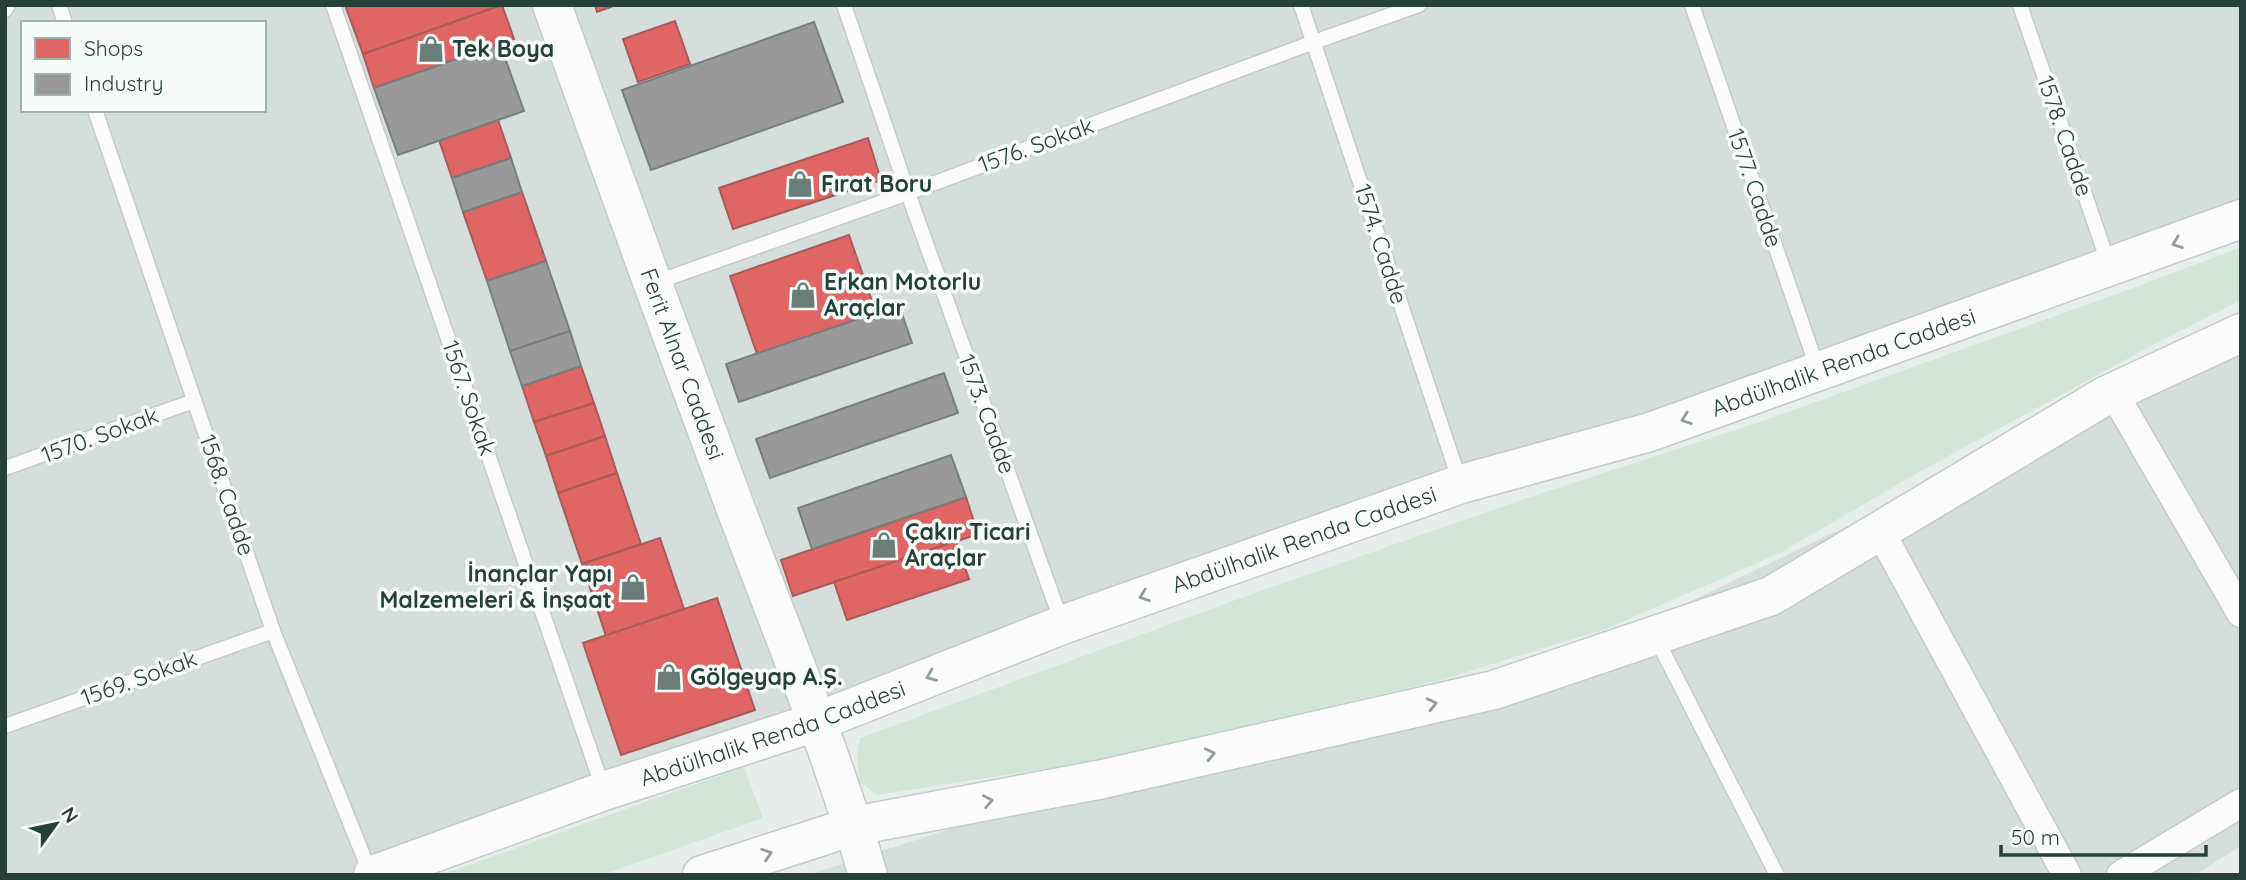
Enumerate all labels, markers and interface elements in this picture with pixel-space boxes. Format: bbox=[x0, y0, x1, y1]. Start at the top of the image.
legend bbox=[21, 21, 266, 112]
shop icon: Tek Boya bbox=[416, 34, 446, 64]
place label: Tek Boya bbox=[452, 34, 554, 63]
text: Shops bbox=[84, 35, 143, 61]
text: Industry bbox=[84, 70, 163, 96]
street label: 1578. Cadde bbox=[2031, 72, 2100, 200]
street label: 1576. Sokak bbox=[974, 110, 1097, 179]
street label: 1577. Cadde bbox=[1722, 125, 1789, 251]
shop icon: Fırat Boru bbox=[785, 169, 815, 199]
place label: Fırat Boru bbox=[821, 169, 932, 198]
street label: 1574. Cadde bbox=[1348, 180, 1414, 307]
one-way arrow bbox=[2171, 234, 2183, 248]
street label: Ferit Alnar Caddesi bbox=[634, 264, 731, 464]
place label: Erkan Motorlu Araçlar bbox=[824, 267, 981, 322]
shop icon: Erkan Motorlu Araçlar bbox=[788, 280, 818, 310]
street label: Abdülhalik Renda Caddesi bbox=[1707, 301, 1979, 423]
street label: 1567. Sokak bbox=[436, 337, 503, 459]
street label: 1573. Cadde bbox=[952, 350, 1023, 478]
street label: 1570. Sokak bbox=[37, 400, 162, 469]
one-way arrow bbox=[1680, 411, 1692, 425]
street label: 1568. Cadde bbox=[193, 430, 262, 559]
street label: Abdülhalik Renda Caddesi bbox=[1168, 479, 1440, 599]
place label: Çakır Ticari Araçlar bbox=[905, 517, 1030, 572]
shop icon: Çakır Ticari Araçlar bbox=[869, 530, 899, 560]
place label: İnançlar Yapı Malzemeleri & İnşaat bbox=[379, 559, 612, 614]
shop icon: İnançlar Yapı Malzemeleri & İnşaat bbox=[618, 572, 648, 602]
one-way arrow bbox=[1138, 588, 1150, 602]
street label: 1569. Sokak bbox=[77, 643, 201, 712]
shop icon: Gölgeyap A.Ş. bbox=[654, 662, 684, 692]
place label: Gölgeyap A.Ş. bbox=[690, 662, 843, 691]
one-way arrow bbox=[926, 668, 938, 682]
street label: Abdülhalik Renda Caddesi bbox=[636, 673, 909, 792]
one-way arrow bbox=[1426, 698, 1438, 713]
one-way arrow bbox=[1204, 748, 1216, 763]
north arrow bbox=[21, 789, 91, 859]
one-way arrow bbox=[982, 794, 994, 809]
text: N bbox=[56, 802, 84, 827]
scale bar bbox=[2001, 814, 2206, 858]
text: 50 m bbox=[2011, 824, 2060, 850]
one-way arrow bbox=[760, 848, 773, 862]

